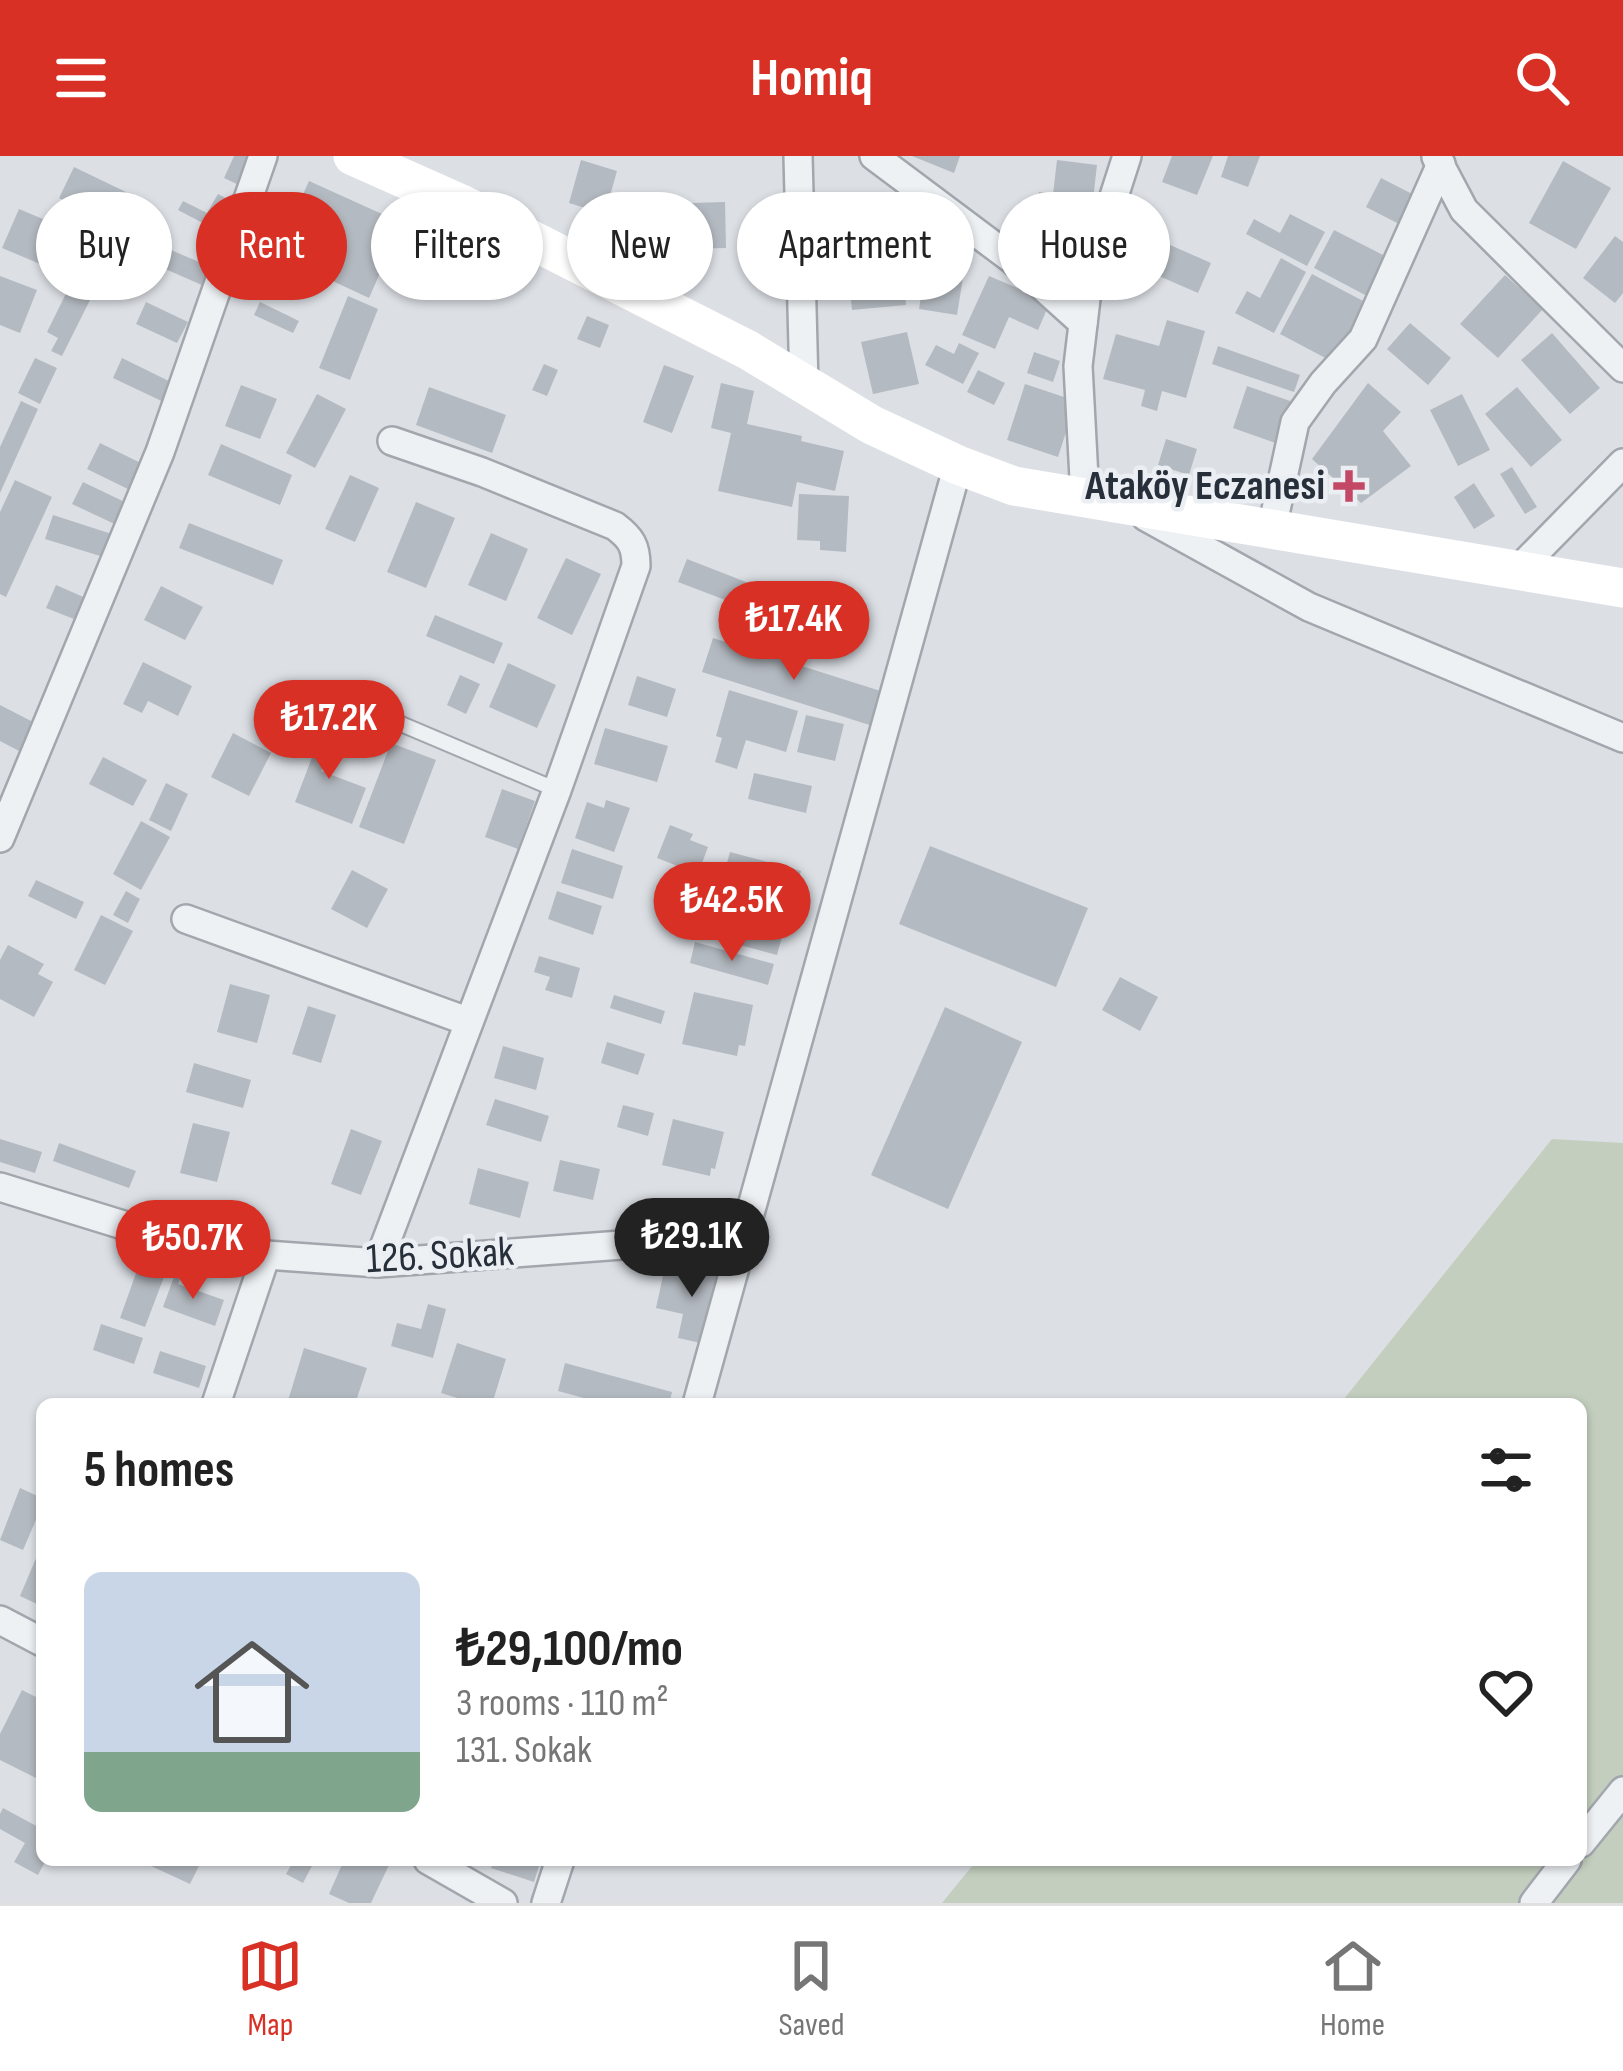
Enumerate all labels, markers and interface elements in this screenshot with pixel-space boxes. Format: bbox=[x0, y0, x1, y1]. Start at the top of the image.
icon: menu bbox=[48, 45, 114, 111]
icon: search bbox=[1509, 45, 1575, 111]
text: Homiq bbox=[750, 46, 873, 111]
chip: Buy bbox=[36, 192, 172, 300]
chip: Rent bbox=[196, 192, 347, 300]
chip: Filters bbox=[371, 192, 543, 300]
chip: New bbox=[567, 192, 713, 300]
chip: Apartment bbox=[737, 192, 974, 300]
chip: House bbox=[998, 192, 1170, 300]
place label: Ataköy Eczanesi bbox=[1084, 461, 1325, 512]
marker: Ataköy Eczanesi bbox=[1336, 473, 1362, 499]
pin: ₺17.4K bbox=[696, 581, 892, 683]
text: ₺17.4K bbox=[745, 596, 843, 643]
pin: ₺17.2K bbox=[231, 680, 427, 782]
text: ₺17.2K bbox=[281, 695, 377, 742]
pin: ₺42.5K bbox=[634, 862, 830, 964]
text: ₺42.5K bbox=[681, 877, 783, 924]
pin: ₺29.1K bbox=[594, 1198, 790, 1300]
pin: ₺50.7K bbox=[95, 1200, 291, 1302]
text: ₺29.1K bbox=[641, 1213, 743, 1260]
text: ₺50.7K bbox=[142, 1215, 244, 1262]
street label: 126. Sokak bbox=[365, 1227, 515, 1285]
icon: filters bbox=[1473, 1437, 1539, 1503]
text: 5 homes bbox=[84, 1440, 234, 1501]
text: ₺29,100/mo bbox=[456, 1619, 683, 1680]
icon: home bbox=[180, 1620, 324, 1764]
icon: heart bbox=[1473, 1659, 1539, 1725]
text: 3 rooms · 110 m² bbox=[456, 1680, 669, 1727]
text: 131. Sokak bbox=[456, 1727, 592, 1774]
tab: Map bbox=[237, 1933, 303, 2045]
tab: Saved bbox=[778, 1933, 845, 2045]
tab: Home bbox=[1320, 1933, 1386, 2045]

